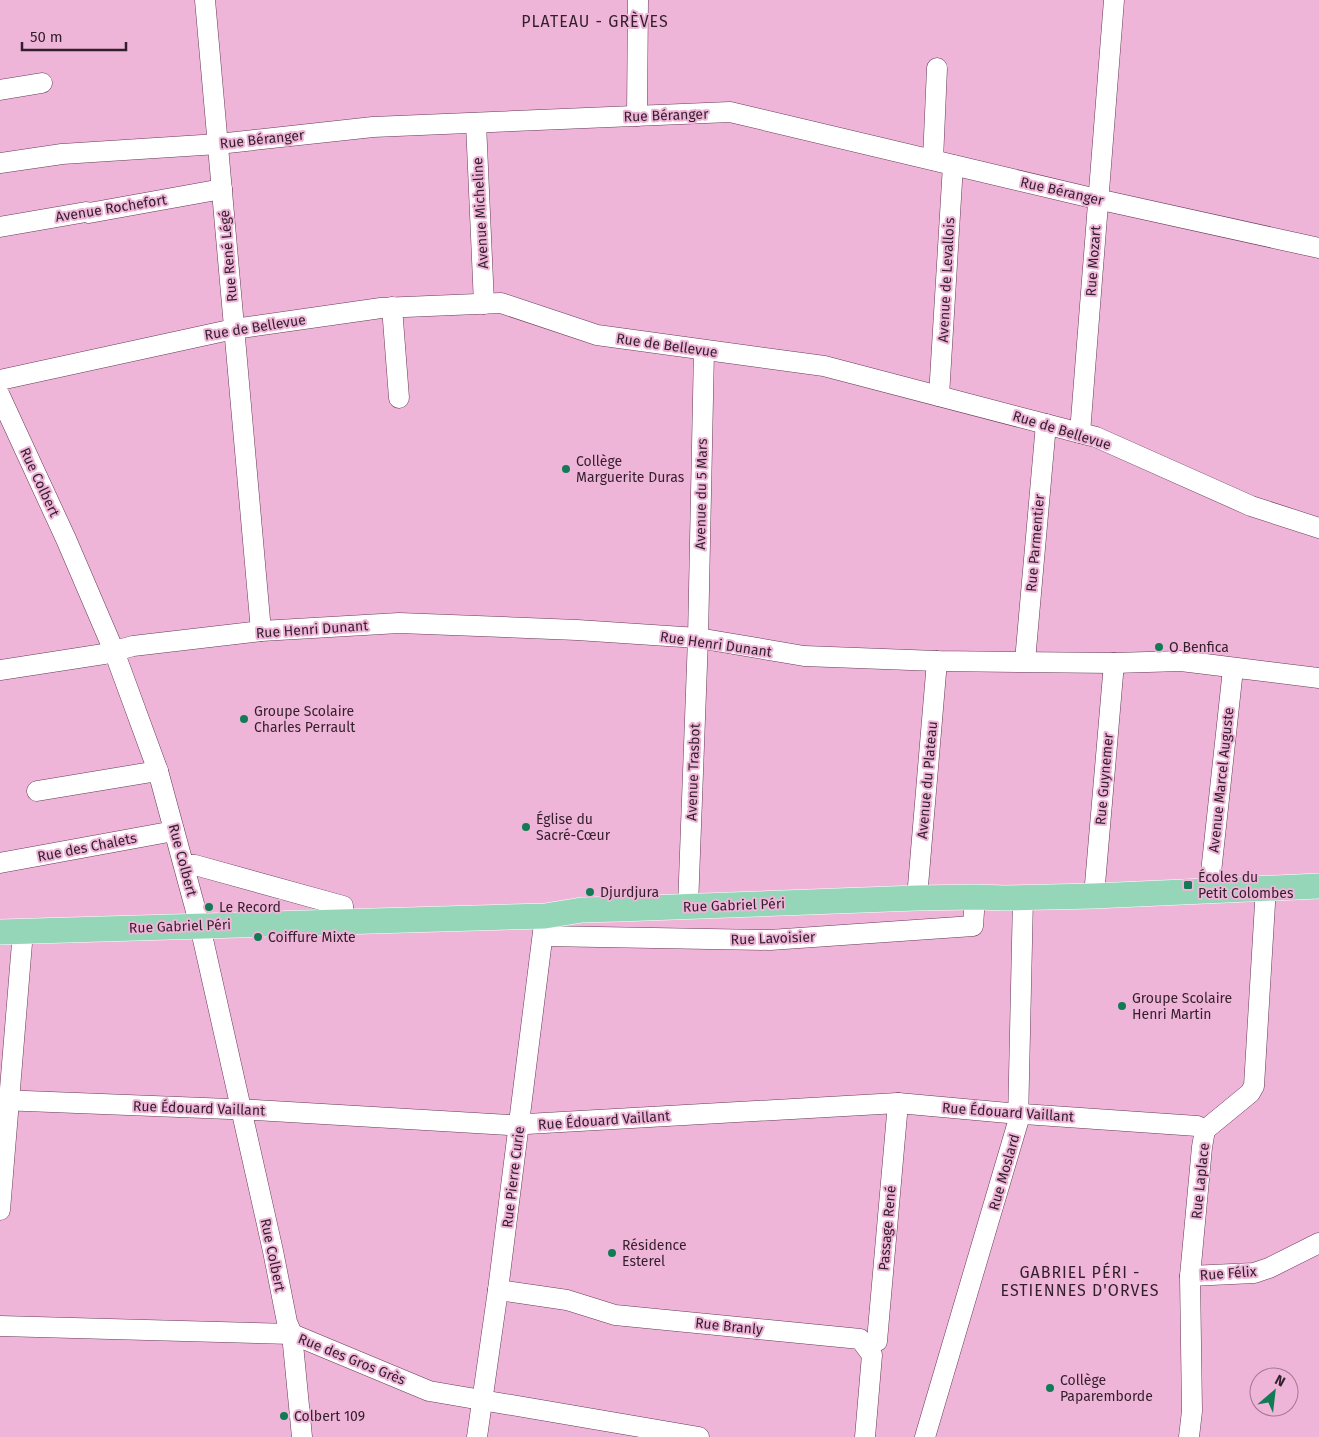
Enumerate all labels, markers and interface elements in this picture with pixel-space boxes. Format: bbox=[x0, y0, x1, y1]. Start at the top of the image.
district label: PLATEAU - GRÈVES bbox=[521, 11, 669, 31]
scale bar bbox=[22, 20, 126, 52]
text: 50 m bbox=[30, 28, 63, 46]
street label: Rue Béranger bbox=[623, 106, 709, 125]
street label: Rue Béranger bbox=[219, 127, 306, 152]
street label: Avenue Micheline bbox=[469, 157, 492, 269]
street label: Rue Béranger bbox=[1019, 174, 1106, 209]
street label: Avenue Rochefort bbox=[54, 191, 169, 226]
street label: Rue René Légé bbox=[216, 209, 241, 303]
street label: Avenue de Levallois bbox=[935, 217, 958, 343]
street label: Rue Mozart bbox=[1083, 224, 1105, 297]
street label: Rue de Bellevue bbox=[203, 311, 307, 344]
street label: Rue de Bellevue bbox=[615, 330, 719, 361]
street label: Rue de Bellevue bbox=[1011, 407, 1113, 454]
street label: Avenue du 5 Mars bbox=[692, 438, 711, 550]
street label: Rue Colbert bbox=[16, 445, 63, 520]
place label: Collège Marguerite Duras bbox=[576, 453, 685, 486]
marker: Collège Marguerite Duras bbox=[560, 463, 572, 475]
street label: Rue Parmentier bbox=[1023, 493, 1048, 593]
street label: Rue Henri Dunant bbox=[255, 617, 370, 642]
street label: Rue Henri Dunant bbox=[659, 628, 774, 661]
place label: O Benfica bbox=[1169, 639, 1229, 656]
marker: O Benfica bbox=[1153, 641, 1165, 653]
place label: Groupe Scolaire Charles Perrault bbox=[254, 703, 356, 736]
street label: Avenue Marcel Auguste bbox=[1205, 707, 1238, 854]
marker: Groupe Scolaire Charles Perrault bbox=[238, 713, 250, 725]
street label: Avenue du Plateau bbox=[914, 720, 941, 840]
street label: Avenue Trasbot bbox=[683, 722, 704, 821]
street label: Rue Guynemer bbox=[1092, 732, 1117, 826]
place label: Église du Sacré-Cœur bbox=[536, 810, 611, 844]
marker: Église du Sacré-Cœur bbox=[520, 821, 532, 833]
street label: Rue Colbert bbox=[165, 822, 201, 899]
street label: Rue des Chalets bbox=[36, 829, 139, 865]
place label: Écoles du Petit Colombes bbox=[1198, 868, 1294, 902]
marker: Écoles du Petit Colombes bbox=[1182, 879, 1194, 891]
place label: Djurdjura bbox=[600, 884, 659, 901]
marker: Djurdjura bbox=[584, 886, 596, 898]
street label: Rue Gabriel Péri bbox=[683, 895, 785, 916]
place label: Le Record bbox=[219, 899, 281, 916]
marker: Le Record bbox=[203, 901, 215, 913]
street label: Rue Gabriel Péri bbox=[129, 916, 231, 937]
place label: Coiffure Mixte bbox=[268, 929, 356, 946]
street label: Rue Lavoisier bbox=[730, 929, 816, 948]
marker: Coiffure Mixte bbox=[252, 931, 264, 943]
place label: Groupe Scolaire Henri Martin bbox=[1132, 990, 1232, 1023]
marker: Groupe Scolaire Henri Martin bbox=[1116, 1000, 1128, 1012]
street label: Rue Édouard Vaillant bbox=[133, 1097, 266, 1119]
street label: Rue Édouard Vaillant bbox=[941, 1098, 1076, 1126]
street label: Rue Édouard Vaillant bbox=[537, 1106, 672, 1134]
street label: Rue Pierre Curie bbox=[499, 1125, 528, 1229]
street label: Rue Moslard bbox=[985, 1132, 1023, 1212]
street label: Rue Laplace bbox=[1188, 1142, 1213, 1220]
street label: Passage René bbox=[875, 1185, 900, 1271]
street label: Rue Colbert bbox=[256, 1217, 289, 1294]
place label: Résidence Esterel bbox=[622, 1237, 687, 1270]
marker: Résidence Esterel bbox=[606, 1247, 618, 1259]
district label: GABRIEL PÉRI - ESTIENNES D'ORVES bbox=[1000, 1262, 1160, 1300]
street label: Rue Félix bbox=[1199, 1263, 1257, 1284]
street label: Rue Branly bbox=[694, 1314, 764, 1339]
street label: Rue des Gros Grès bbox=[296, 1330, 408, 1389]
north arrow bbox=[1249, 1367, 1299, 1417]
text: N bbox=[1272, 1371, 1288, 1391]
place label: Collège Paparemborde bbox=[1060, 1372, 1153, 1405]
marker: Collège Paparemborde bbox=[1044, 1382, 1056, 1394]
place label: Colbert 109 bbox=[294, 1408, 365, 1425]
marker: Colbert 109 bbox=[278, 1410, 290, 1422]

